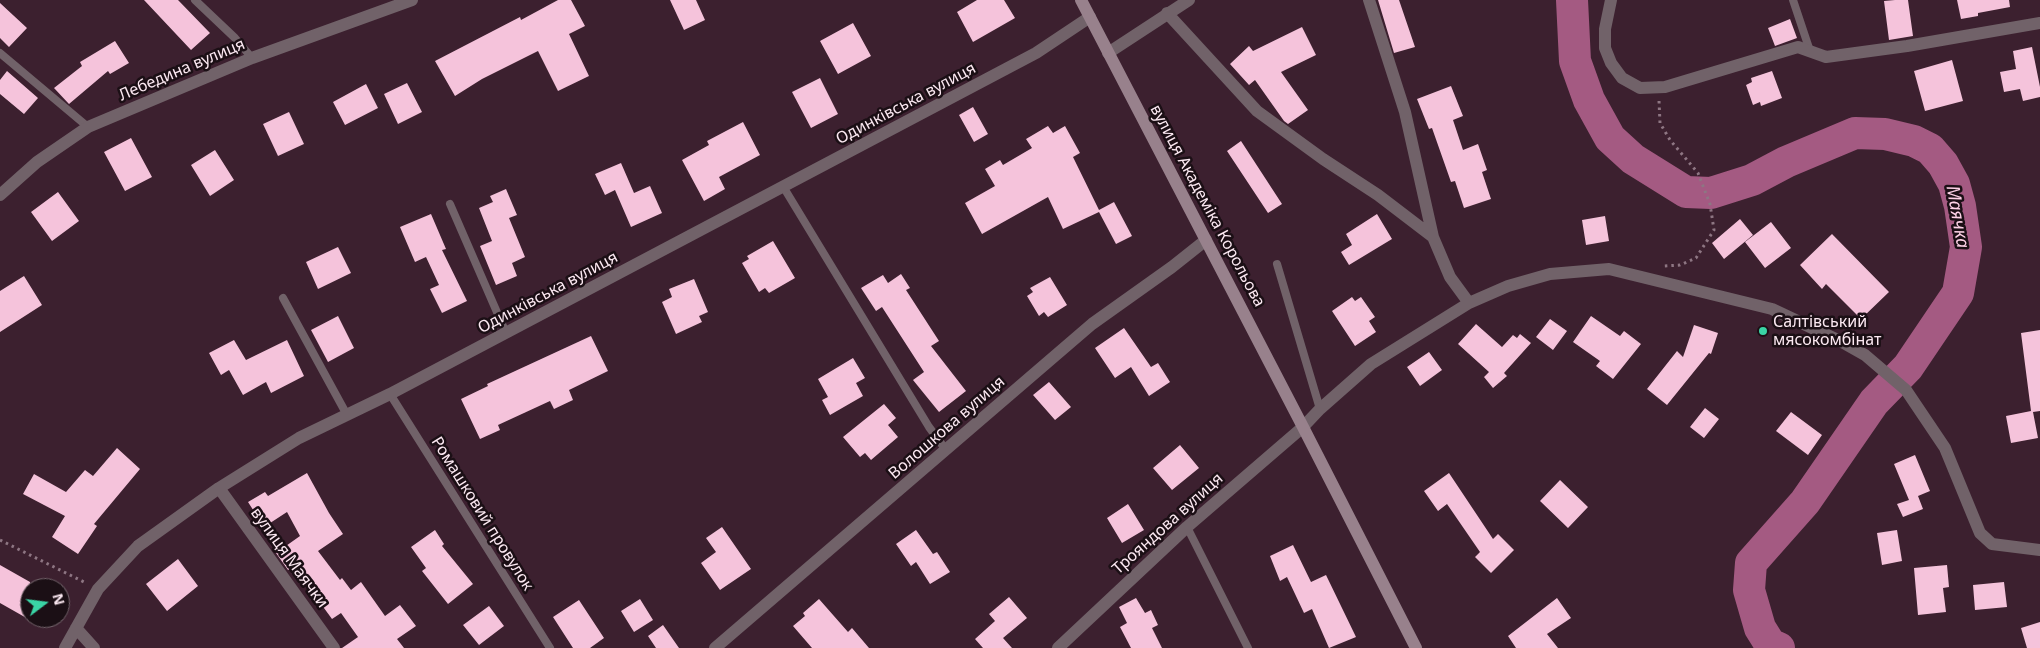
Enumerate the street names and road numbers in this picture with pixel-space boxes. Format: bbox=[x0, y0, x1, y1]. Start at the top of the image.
street label: Лебедина вулиця bbox=[116, 35, 248, 105]
street label: Одинківська вулиця bbox=[833, 59, 979, 149]
street label: вулиця Академіка Корольова bbox=[1145, 102, 1269, 310]
street label: Одинківська вулиця bbox=[475, 248, 621, 338]
street label: Волошкова вулиця bbox=[885, 372, 1009, 484]
street label: Ромашковий провулок bbox=[427, 434, 537, 594]
street label: Трояндова вулиця bbox=[1109, 469, 1227, 579]
street label: вулиця Маячки bbox=[246, 504, 332, 612]

